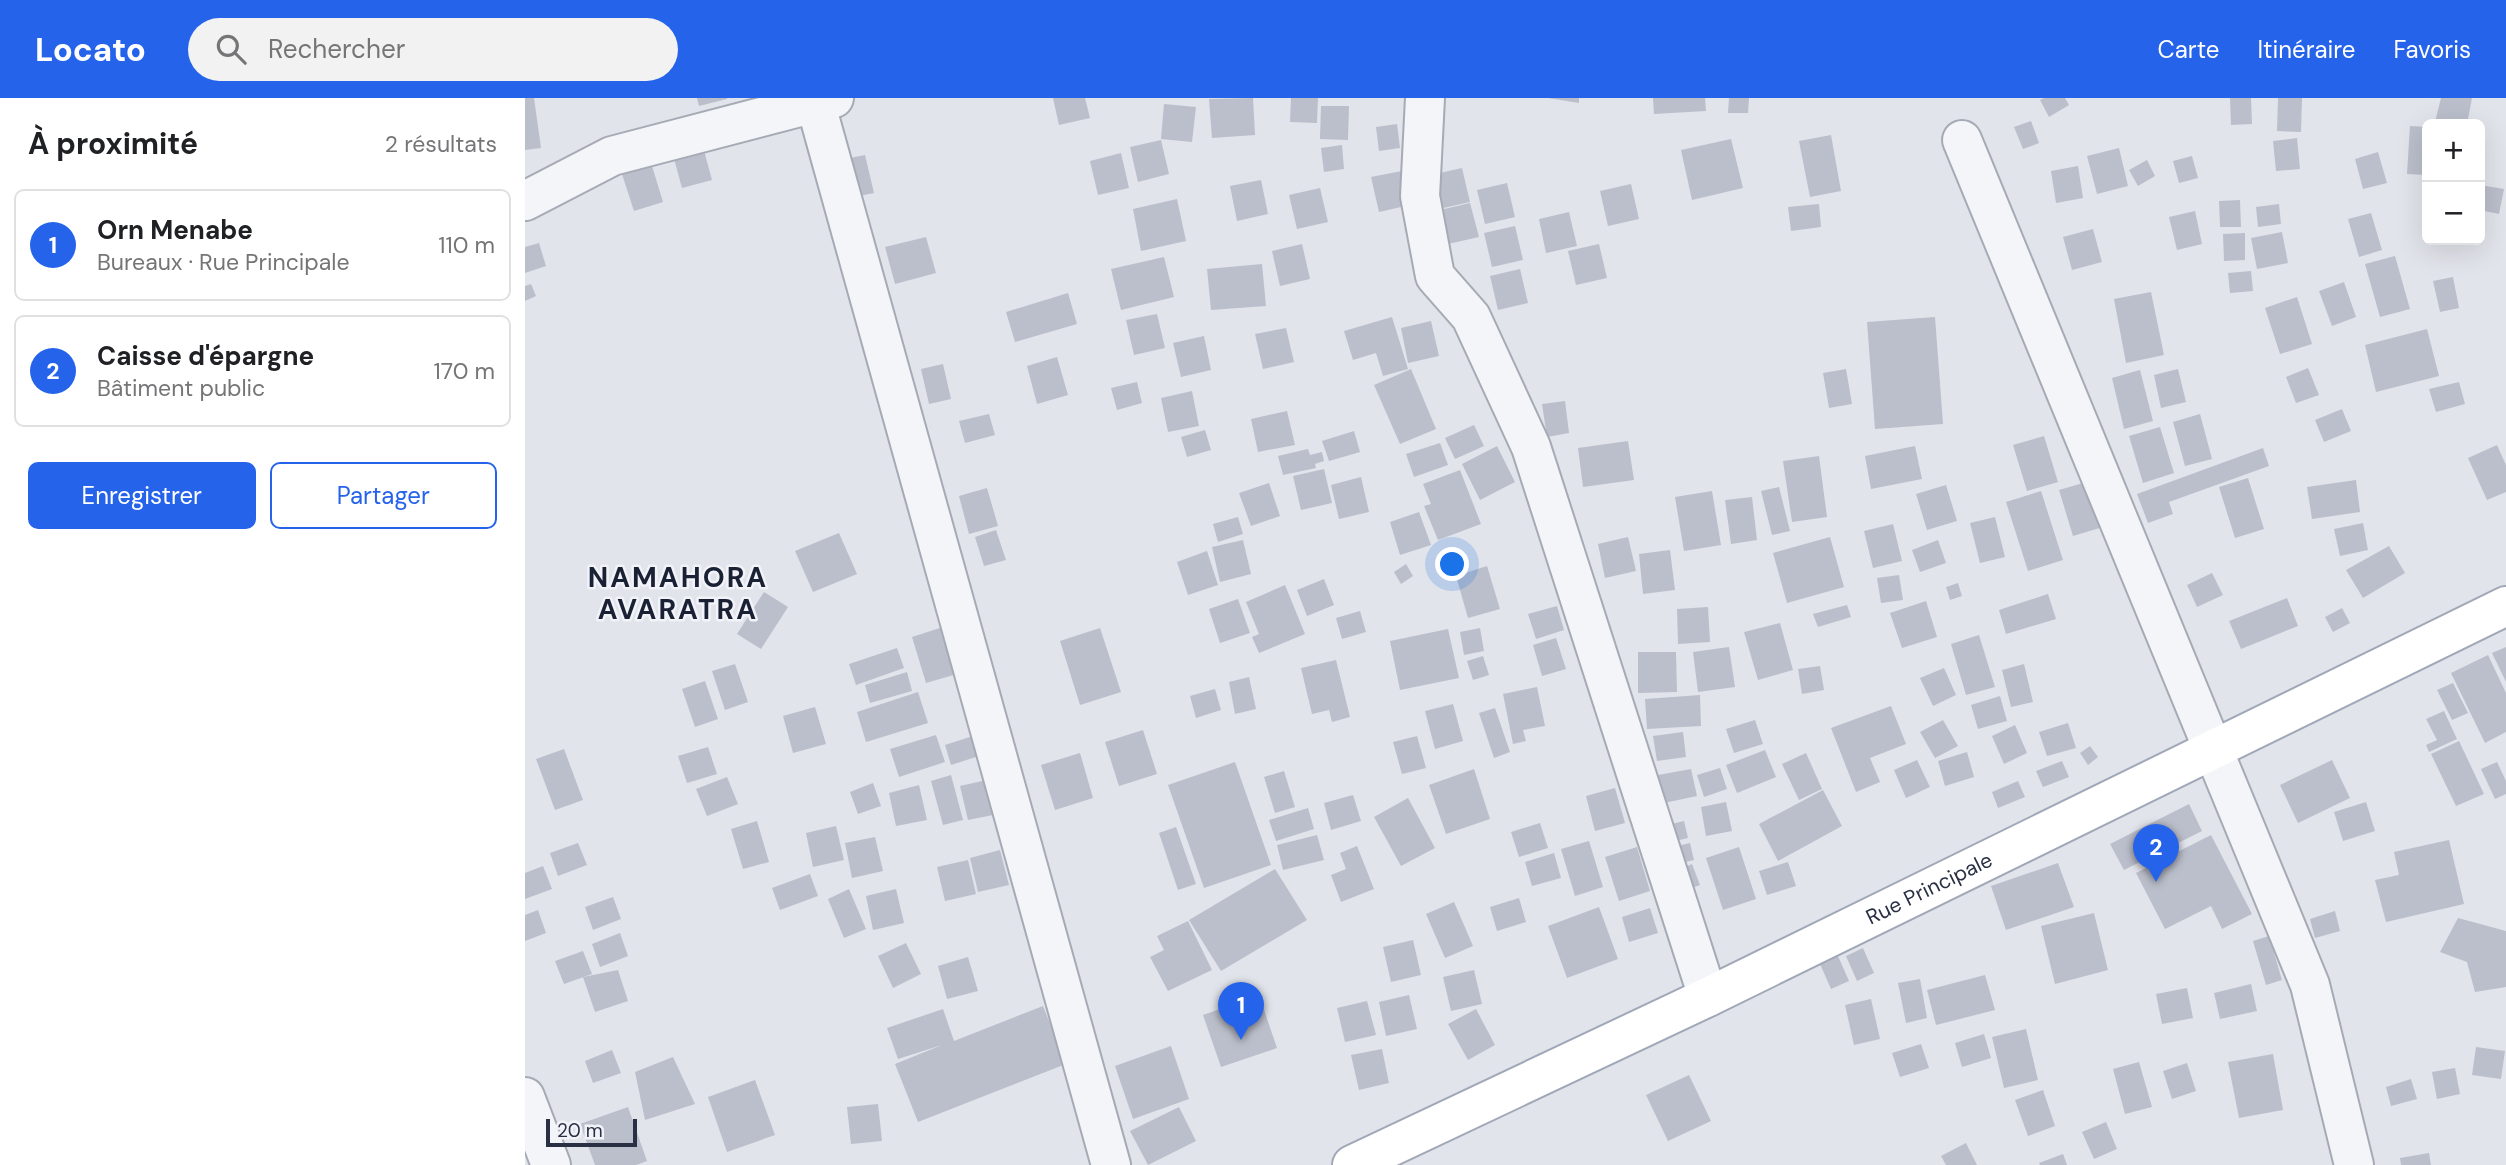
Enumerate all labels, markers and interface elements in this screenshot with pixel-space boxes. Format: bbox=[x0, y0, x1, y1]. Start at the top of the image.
search box bbox=[188, 18, 678, 81]
text: Locato bbox=[35, 28, 146, 71]
icon: search bbox=[212, 30, 250, 68]
text: Rechercher bbox=[268, 32, 405, 66]
text: Carte bbox=[2158, 34, 2219, 65]
text: Itinéraire bbox=[2257, 34, 2355, 65]
text: Favoris bbox=[2393, 34, 2471, 65]
map controls bbox=[2422, 119, 2485, 245]
button: + bbox=[2422, 119, 2485, 182]
text: À proximité bbox=[28, 124, 198, 163]
text: 2 résultats bbox=[385, 129, 497, 159]
button: − bbox=[2422, 182, 2485, 245]
text: Orn Menabe bbox=[97, 213, 253, 247]
text: 1 bbox=[49, 230, 57, 260]
text: 110 m bbox=[438, 230, 495, 260]
text: Bureaux · Rue Principale bbox=[97, 247, 349, 277]
text: Caisse d'épargne bbox=[97, 339, 314, 373]
text: 2 bbox=[46, 356, 60, 386]
text: 170 m bbox=[434, 356, 495, 386]
text: Bâtiment public bbox=[97, 373, 265, 403]
button: Enregistrer bbox=[28, 462, 256, 529]
button: Partager bbox=[270, 462, 497, 529]
your location bbox=[1435, 547, 1469, 581]
district label: NAMAHORA AVARATRA bbox=[588, 559, 768, 628]
pin: 2 bbox=[2133, 824, 2179, 882]
street label: Rue Principale bbox=[1861, 846, 1997, 931]
pin: 1 bbox=[1218, 982, 1264, 1040]
scale bar bbox=[546, 1116, 637, 1148]
text: 20 m bbox=[557, 1118, 603, 1143]

